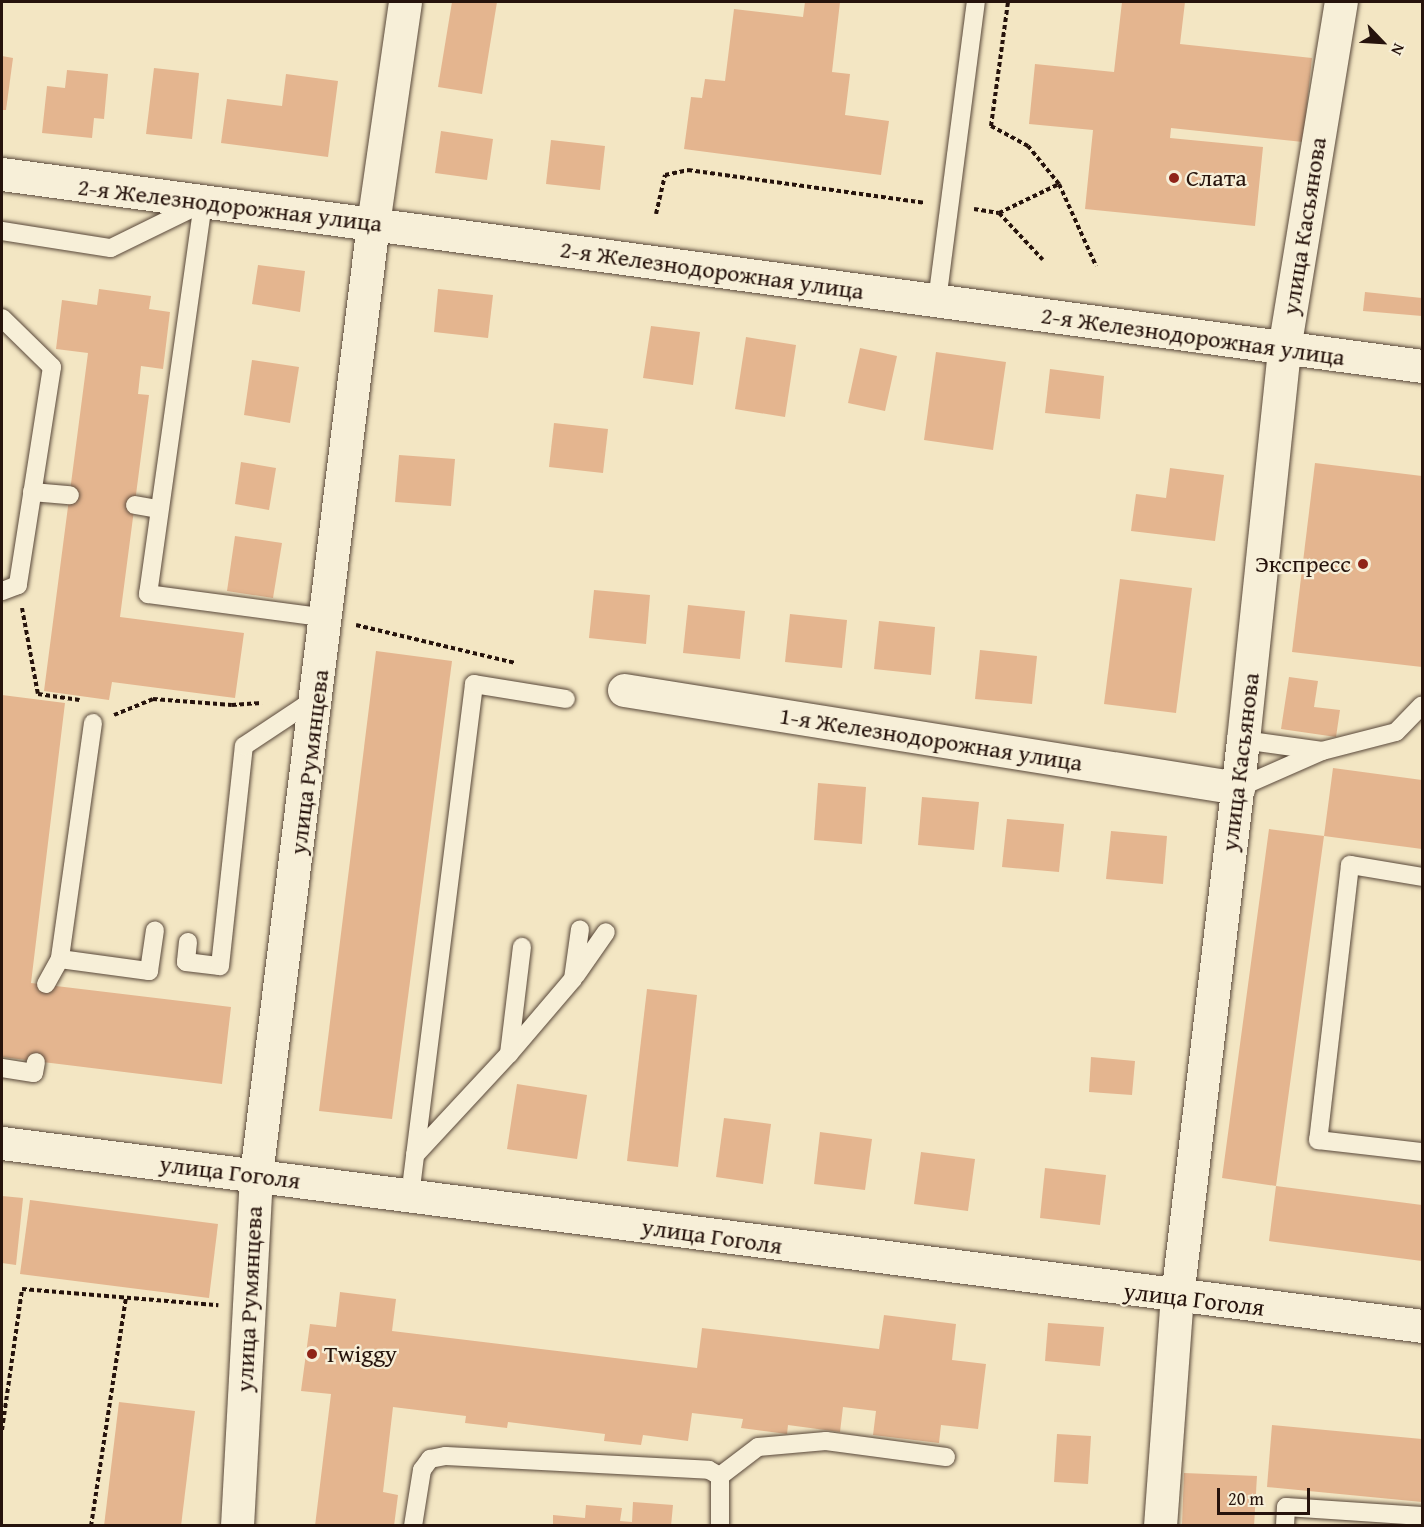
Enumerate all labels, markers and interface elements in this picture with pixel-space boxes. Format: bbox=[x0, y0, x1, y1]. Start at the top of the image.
north arrow bbox=[1352, 12, 1412, 72]
text: N bbox=[1385, 40, 1411, 60]
street label: улица Касьянова bbox=[1276, 135, 1332, 317]
place label: Слата bbox=[1186, 164, 1247, 192]
marker: Слата bbox=[1167, 171, 1181, 185]
street label: 2-я Железнодорожная улица bbox=[76, 172, 384, 238]
street label: 2-я Железнодорожная улица bbox=[558, 234, 866, 306]
street label: 2-я Железнодорожная улица bbox=[1039, 300, 1347, 372]
place label: Экспресс bbox=[1255, 550, 1351, 578]
marker: Экспресс bbox=[1356, 557, 1370, 571]
street label: улица Румянцева bbox=[283, 668, 335, 856]
street label: улица Касьянова bbox=[1215, 671, 1265, 853]
street label: 1-я Железнодорожная улица bbox=[777, 701, 1085, 777]
street label: улица Гоголя bbox=[158, 1149, 302, 1195]
street label: улица Румянцева bbox=[230, 1205, 268, 1393]
street label: улица Гоголя bbox=[640, 1212, 784, 1260]
street label: улица Гоголя bbox=[1122, 1276, 1266, 1322]
place label: Twiggy bbox=[324, 1340, 397, 1368]
marker: Twiggy bbox=[305, 1347, 319, 1361]
scale bar bbox=[1220, 1476, 1313, 1514]
text: 20 m bbox=[1228, 1485, 1264, 1512]

